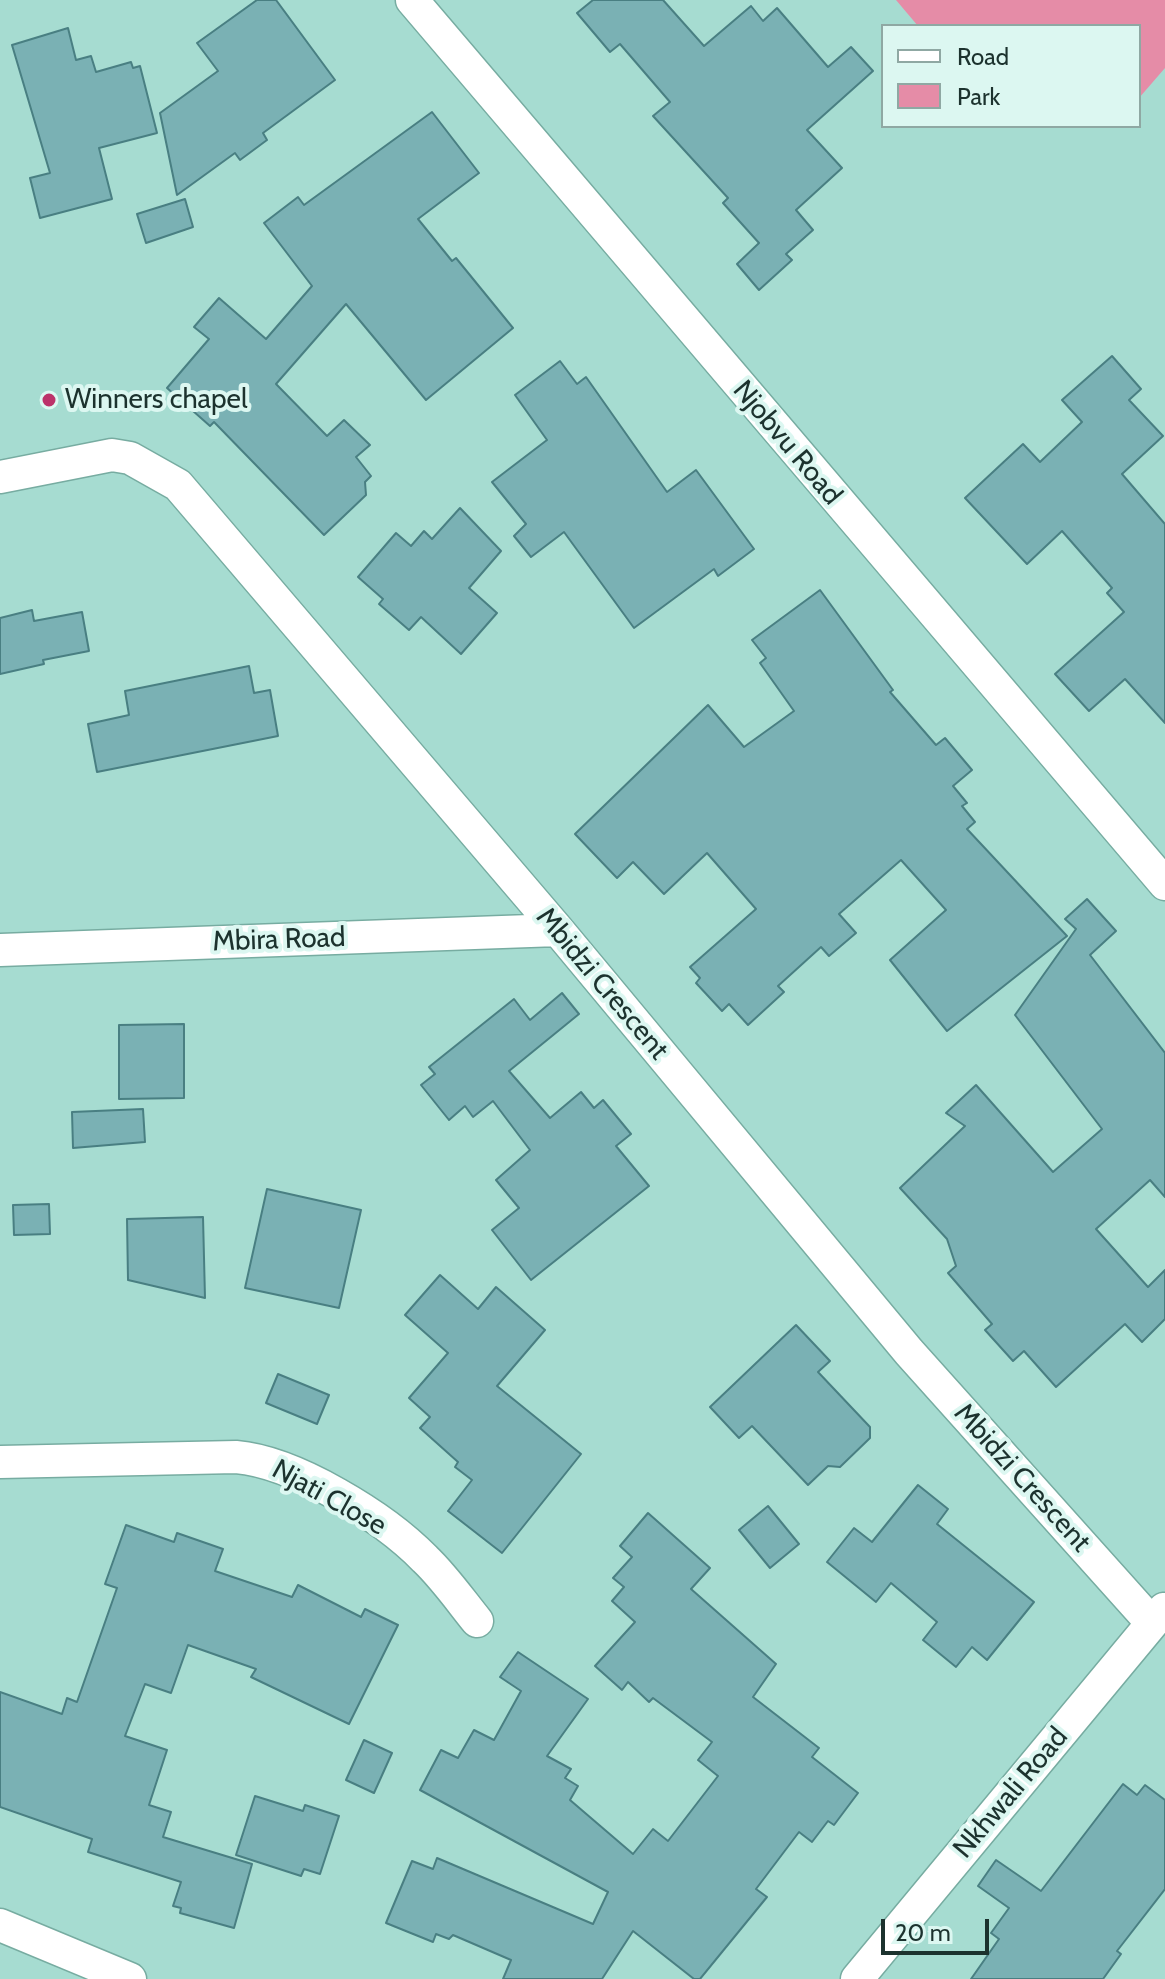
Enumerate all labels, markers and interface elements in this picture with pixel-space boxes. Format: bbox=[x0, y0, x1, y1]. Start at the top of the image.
legend bbox=[881, 24, 1141, 128]
text: Road bbox=[957, 42, 1009, 71]
text: Park bbox=[957, 82, 1000, 111]
street label: Njobvu Road bbox=[725, 374, 849, 512]
place label: Winners chapel bbox=[65, 383, 248, 417]
marker: Winners chapel bbox=[40, 391, 58, 409]
street label: Mbidzi Crescent bbox=[529, 901, 675, 1067]
street label: Mbira Road bbox=[212, 921, 346, 959]
street label: Mbidzi Crescent bbox=[947, 1397, 1097, 1559]
street label: Njati Close bbox=[266, 1453, 392, 1543]
street label: Nkhwali Road bbox=[947, 1721, 1075, 1865]
scale bar bbox=[885, 1903, 993, 1953]
text: 20 m bbox=[895, 1918, 951, 1947]

